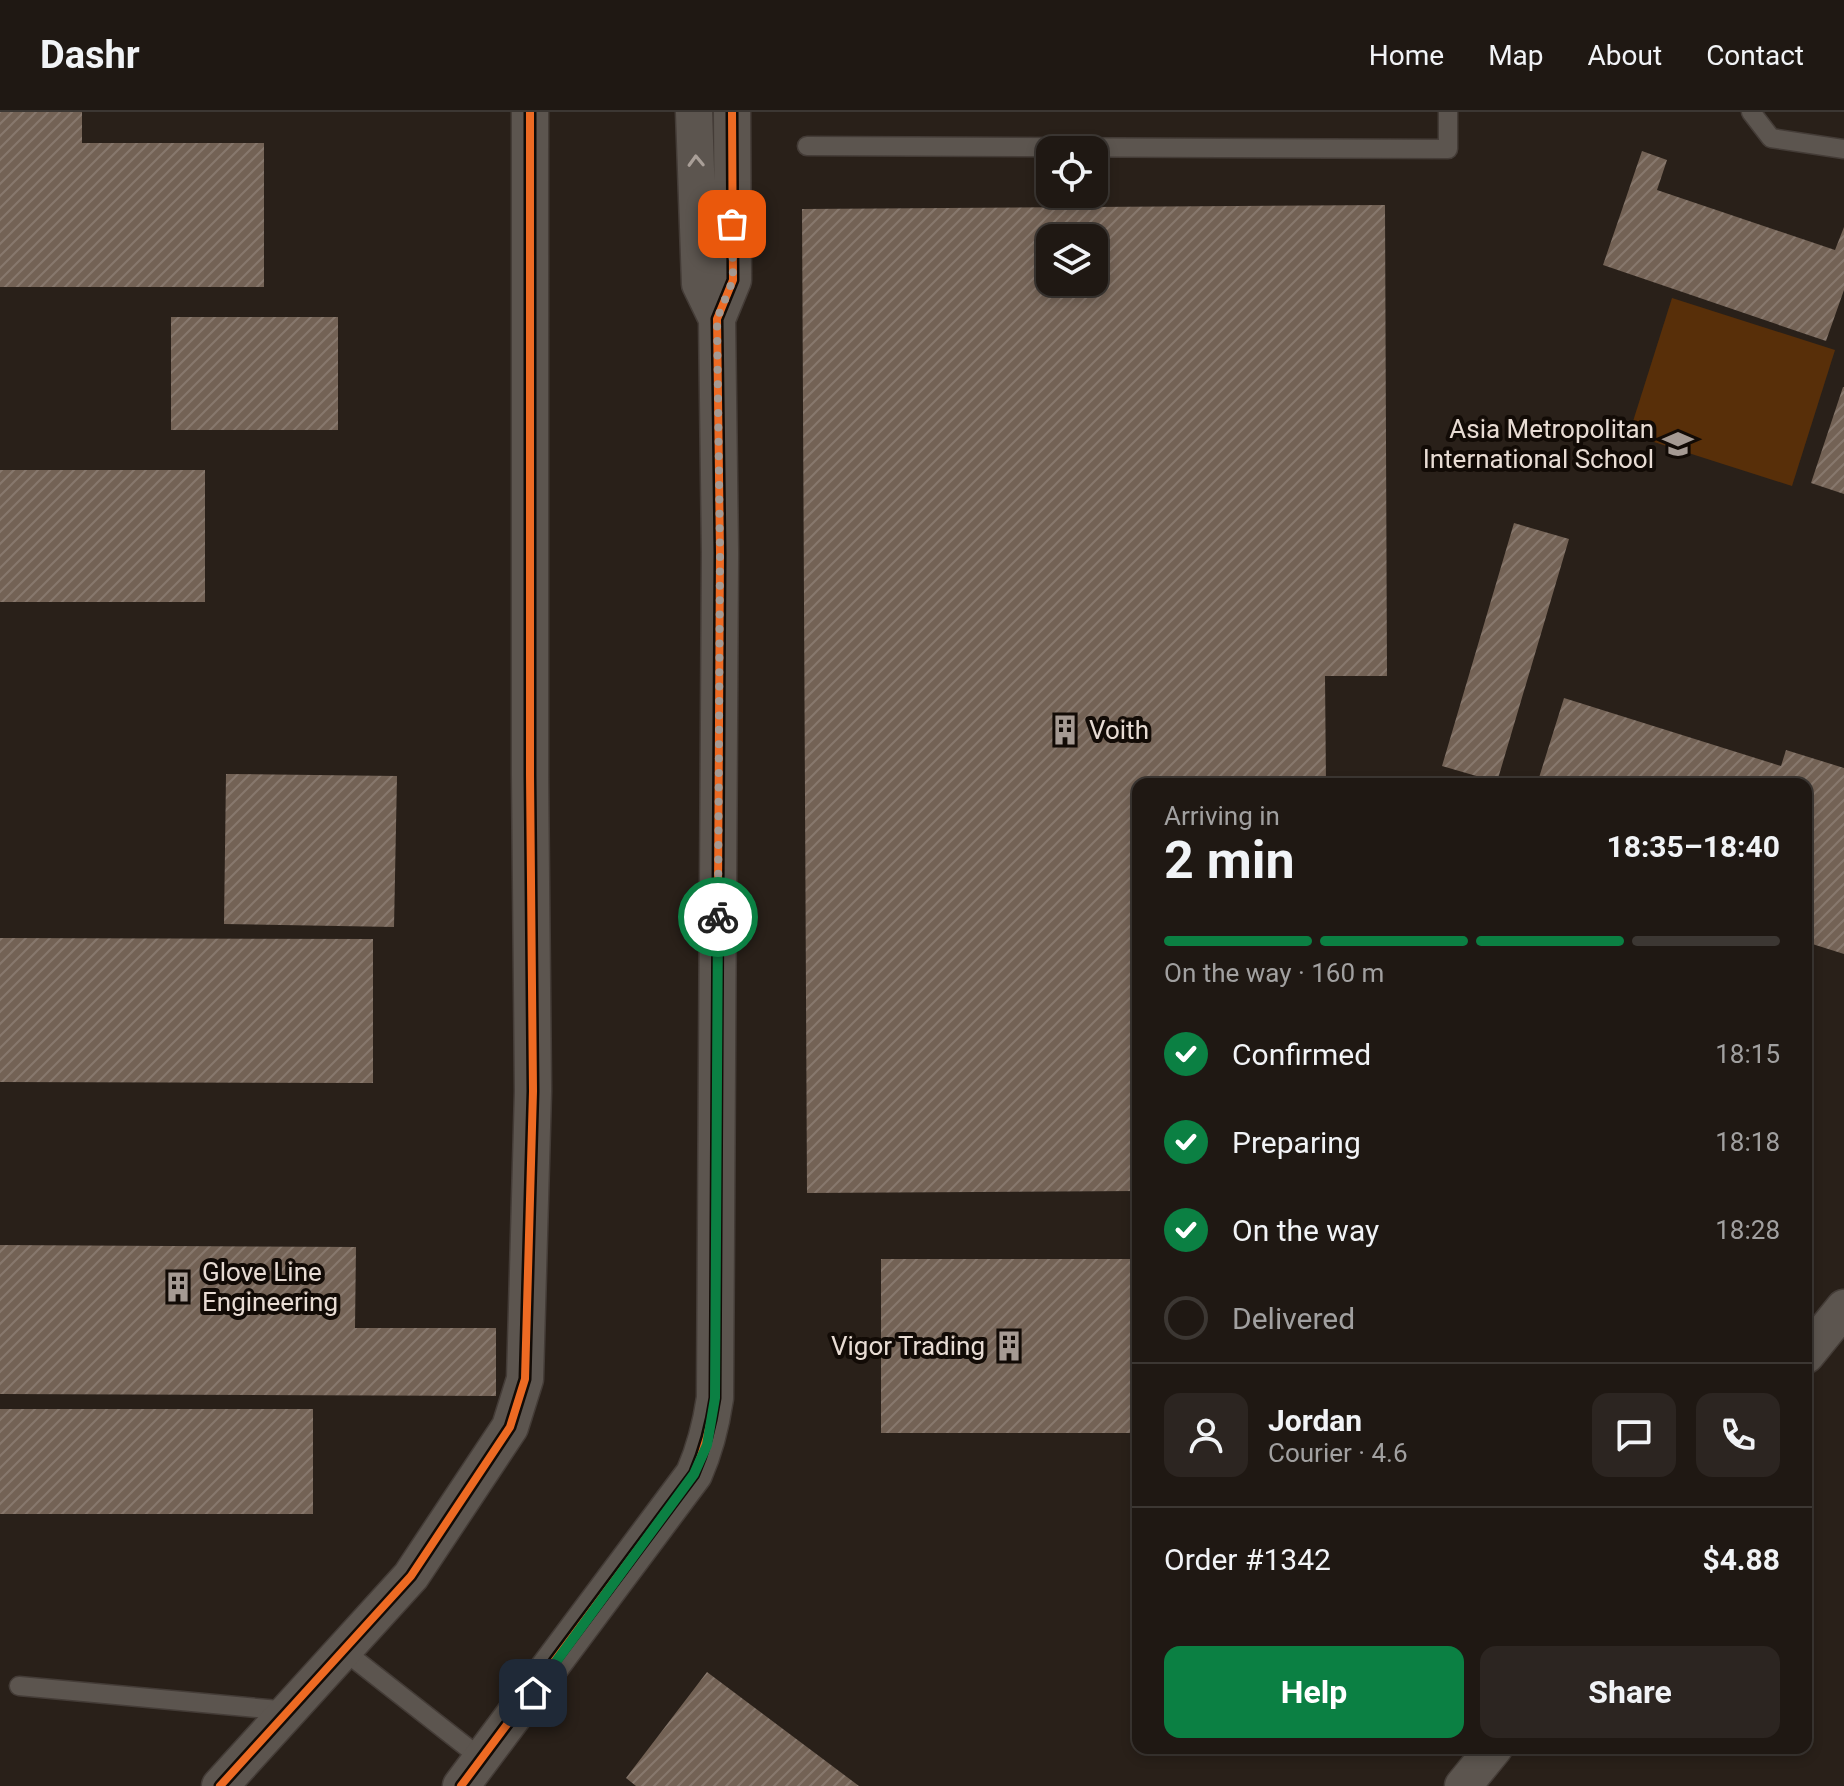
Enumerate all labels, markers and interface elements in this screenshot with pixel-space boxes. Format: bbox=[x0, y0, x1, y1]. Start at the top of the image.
text: Dashr bbox=[40, 33, 140, 77]
text: Home bbox=[1369, 39, 1444, 72]
text: Map bbox=[1488, 39, 1544, 72]
text: About bbox=[1588, 39, 1662, 72]
text: Contact bbox=[1706, 39, 1804, 72]
map controls bbox=[1036, 136, 1108, 296]
button: locate bbox=[1036, 136, 1108, 208]
one-way arrow bbox=[687, 154, 704, 167]
pin bbox=[698, 190, 766, 258]
icon: bag bbox=[710, 202, 754, 246]
button: layers bbox=[1036, 224, 1108, 296]
place label: Asia Metropolitan International School bbox=[1423, 414, 1654, 474]
school or university icon: Asia Metropolitan International School bbox=[1661, 427, 1695, 461]
building icon: Voith bbox=[1048, 713, 1082, 747]
place label: Voith bbox=[1089, 715, 1149, 745]
text: Arriving in bbox=[1164, 801, 1280, 831]
text: 18:35–18:40 bbox=[1606, 829, 1780, 864]
text: 2 min bbox=[1164, 830, 1295, 891]
courier bbox=[678, 877, 758, 957]
icon: bike bbox=[696, 895, 740, 939]
text: On the way · 160 m bbox=[1164, 958, 1384, 988]
icon: check bbox=[1164, 1032, 1208, 1076]
text: Confirmed bbox=[1232, 1037, 1371, 1072]
text: 18:15 bbox=[1715, 1039, 1780, 1069]
icon: check bbox=[1164, 1120, 1208, 1164]
text: Preparing bbox=[1232, 1125, 1361, 1160]
text: 18:18 bbox=[1715, 1127, 1780, 1157]
icon: check bbox=[1164, 1208, 1208, 1252]
text: On the way bbox=[1232, 1213, 1379, 1248]
text: 18:28 bbox=[1715, 1215, 1780, 1245]
place label: Glove Line Engineering bbox=[202, 1257, 338, 1317]
building icon: Glove Line Engineering bbox=[161, 1270, 195, 1304]
text: Delivered bbox=[1232, 1301, 1355, 1336]
building icon: Vigor Trading bbox=[992, 1329, 1026, 1363]
place label: Vigor Trading bbox=[831, 1331, 985, 1361]
button: person bbox=[1164, 1393, 1248, 1477]
button: chat bbox=[1592, 1393, 1676, 1477]
button: phone bbox=[1696, 1393, 1780, 1477]
text: Jordan bbox=[1268, 1403, 1362, 1438]
text: Courier · 4.6 bbox=[1268, 1438, 1408, 1468]
text: Order #1342 bbox=[1164, 1542, 1331, 1577]
text: $4.88 bbox=[1702, 1542, 1780, 1577]
button: Help bbox=[1164, 1646, 1464, 1738]
button: Share bbox=[1480, 1646, 1780, 1738]
pin bbox=[499, 1659, 567, 1727]
icon: home bbox=[511, 1671, 555, 1715]

